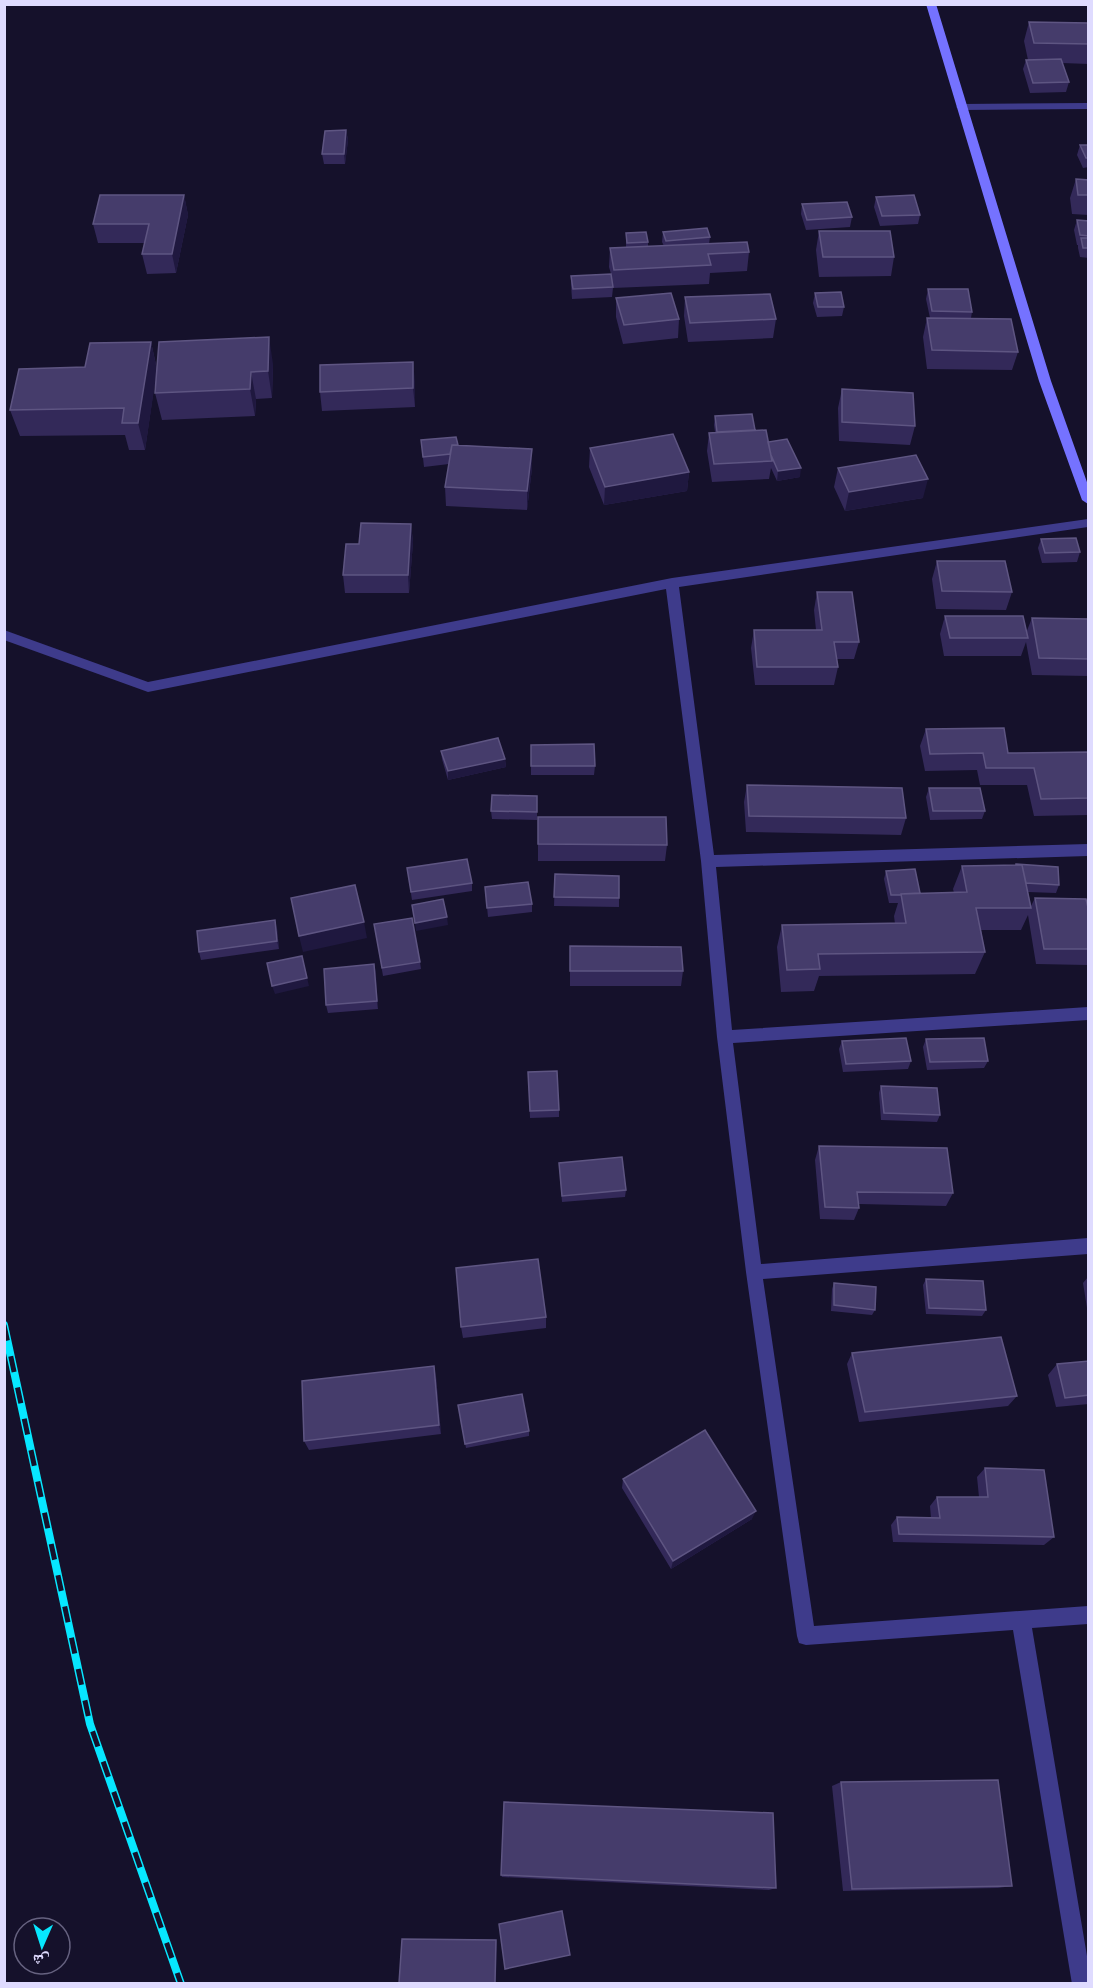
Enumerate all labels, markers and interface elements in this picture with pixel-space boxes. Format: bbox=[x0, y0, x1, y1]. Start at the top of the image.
north arrow bbox=[12, 1916, 72, 1976]
text: ش bbox=[32, 1950, 50, 1970]

